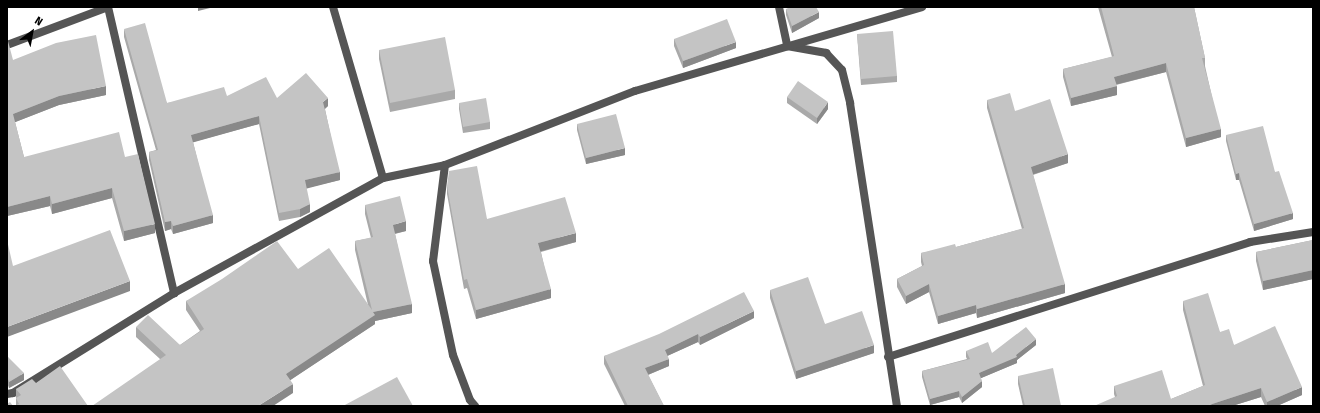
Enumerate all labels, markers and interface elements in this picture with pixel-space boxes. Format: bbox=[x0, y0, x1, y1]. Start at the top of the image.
north arrow bbox=[12, 12, 52, 52]
text: N bbox=[32, 14, 45, 29]

